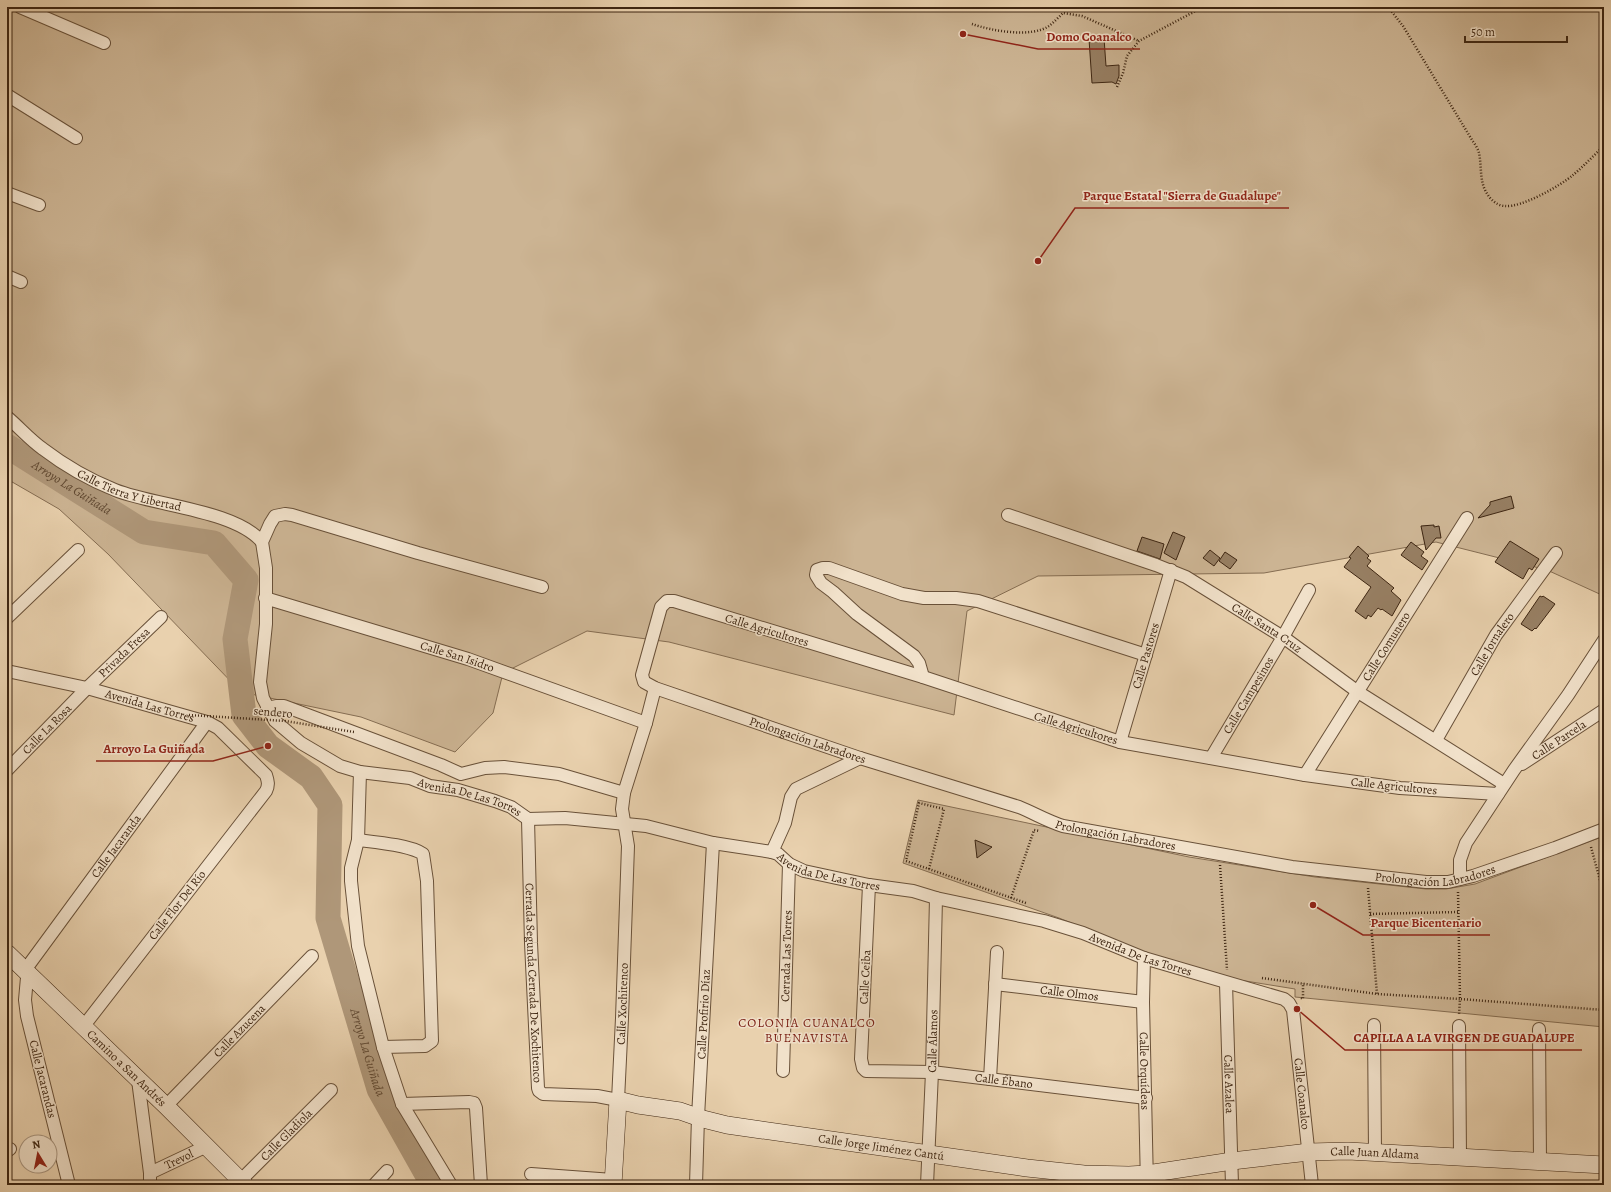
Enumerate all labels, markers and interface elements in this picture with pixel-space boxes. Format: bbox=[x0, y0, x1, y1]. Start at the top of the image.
scale bar bbox=[1465, 18, 1567, 44]
callout: Domo Coanalco bbox=[1038, 24, 1140, 49]
text: 50 m bbox=[1471, 24, 1495, 40]
text: Domo Coanalco bbox=[1046, 28, 1132, 45]
callout: Parque Estatal "Sierra de Guadalupe" bbox=[1075, 183, 1289, 208]
text: Parque Estatal "Sierra de Guadalupe" bbox=[1083, 187, 1281, 204]
water label: Arroyo La Guiñada bbox=[28, 455, 115, 518]
street label: Calle Tierra Y Libertad bbox=[74, 465, 183, 515]
street label: Calle Santa Cruz bbox=[1229, 599, 1305, 656]
street label: Calle Comunero bbox=[1358, 609, 1414, 684]
street label: Calle Jornalero bbox=[1466, 609, 1518, 679]
street label: Calle Agricultores bbox=[723, 610, 811, 650]
street label: Calle Pastores bbox=[1128, 621, 1163, 691]
street label: Privada Fresa bbox=[95, 624, 154, 681]
street label: Calle San Isidro bbox=[418, 637, 496, 676]
street label: Calle Campesinos bbox=[1219, 654, 1278, 737]
street label: Avenida Las Torres bbox=[102, 685, 196, 726]
street label: Calle La Rosa bbox=[19, 700, 75, 758]
street label: sendero bbox=[253, 702, 293, 722]
street label: Calle Agricultores bbox=[1032, 708, 1120, 748]
street label: Prolongación Labradores bbox=[747, 713, 868, 767]
street label: Calle Parcela bbox=[1528, 716, 1589, 764]
callout: Arroyo La Guiñada bbox=[96, 736, 213, 761]
text: Arroyo La Guiñada bbox=[102, 740, 205, 757]
street label: Avenida De Las Torres bbox=[414, 774, 525, 820]
street label: Calle Agricultores bbox=[1350, 774, 1438, 799]
street label: Calle Jacaranda bbox=[87, 811, 145, 881]
street label: Prolongación Labradores bbox=[1053, 816, 1177, 854]
street label: Avenida De Las Torres bbox=[773, 848, 881, 894]
street label: Prolongación Labradores bbox=[1374, 861, 1498, 890]
street label: Calle Flor Del Río bbox=[145, 867, 209, 943]
street label: Cerrada Segunda Cerrada De Xochitenco bbox=[522, 883, 546, 1083]
street label: Cerrada Las Torres bbox=[777, 910, 796, 1002]
callout: Parque Bicentenario bbox=[1363, 910, 1490, 935]
text: Parque Bicentenario bbox=[1370, 914, 1482, 931]
street label: Avenida De Las Torres bbox=[1086, 928, 1194, 980]
street label: Calle Ceiba bbox=[856, 949, 874, 1005]
street label: Calle Xochitenco bbox=[613, 963, 632, 1045]
street label: Calle Profirio Díaz bbox=[693, 969, 714, 1060]
street label: Calle Olmos bbox=[1039, 982, 1100, 1005]
street label: Calle Azucena bbox=[210, 1000, 269, 1061]
water label: Arroyo La Guiñada bbox=[347, 1005, 390, 1099]
street label: Calle Álamos bbox=[924, 1009, 941, 1073]
district label: COLONIA CUANALCO BUENAVISTA bbox=[738, 1014, 876, 1046]
callout: CAPILLA A LA VIRGEN DE GUADALUPE bbox=[1345, 1025, 1582, 1050]
street label: Camino a San Andrés bbox=[83, 1026, 170, 1110]
text: CAPILLA A LA VIRGEN DE GUADALUPE bbox=[1354, 1029, 1575, 1046]
street label: Calle Orquídeas bbox=[1136, 1032, 1153, 1110]
street label: Calle Jacarandas bbox=[26, 1038, 60, 1120]
street label: Calle Azalea bbox=[1220, 1054, 1238, 1114]
street label: Calle Coanalco bbox=[1290, 1057, 1314, 1130]
street label: Calle Ébano bbox=[974, 1069, 1034, 1092]
street label: Calle Gladiola bbox=[257, 1105, 316, 1164]
street label: Calle Jorge Jiménez Cantú bbox=[817, 1130, 946, 1164]
north arrow bbox=[18, 1134, 58, 1174]
text: N bbox=[31, 1137, 42, 1153]
street label: Calle Juan Aldama bbox=[1330, 1143, 1420, 1163]
street label: Trevol bbox=[162, 1146, 196, 1173]

